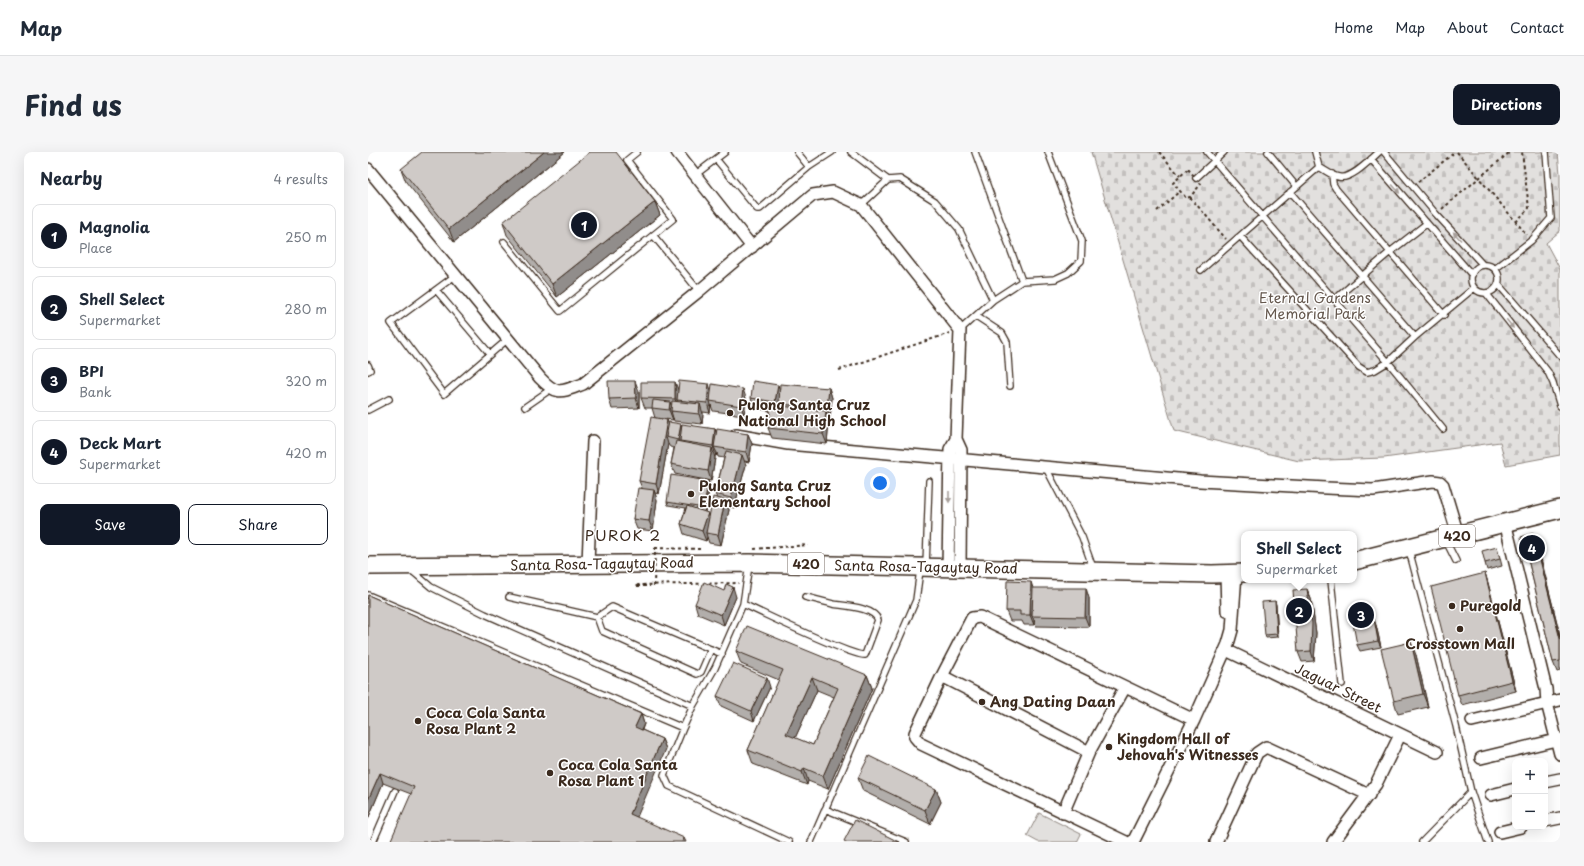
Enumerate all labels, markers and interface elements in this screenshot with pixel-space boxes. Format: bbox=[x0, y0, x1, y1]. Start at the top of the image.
text: Map bbox=[20, 14, 62, 42]
text: Home bbox=[1334, 17, 1373, 38]
text: Map bbox=[1395, 17, 1425, 38]
text: About bbox=[1447, 17, 1488, 38]
text: Contact bbox=[1510, 17, 1564, 38]
text: Find us bbox=[24, 83, 122, 126]
button: Directions bbox=[1453, 84, 1560, 125]
text: Nearby bbox=[40, 165, 102, 191]
text: 4 results bbox=[274, 169, 328, 188]
one-way arrow bbox=[1392, 184, 1401, 194]
pin: 1 bbox=[571, 210, 597, 240]
text: Magnolia bbox=[79, 215, 150, 238]
text: 1 bbox=[51, 227, 57, 246]
text: 250 m bbox=[285, 227, 327, 246]
one-way arrow bbox=[1453, 232, 1462, 241]
text: Place bbox=[79, 238, 112, 257]
text: Shell Select bbox=[79, 287, 165, 310]
park label: Eternal Gardens Memorial Park bbox=[1259, 287, 1371, 324]
text: 2 bbox=[49, 299, 59, 318]
text: 280 m bbox=[285, 299, 327, 318]
text: Supermarket bbox=[79, 310, 161, 329]
one-way arrow bbox=[1506, 318, 1515, 329]
text: BPI bbox=[79, 359, 104, 382]
text: 3 bbox=[50, 371, 58, 390]
text: 320 m bbox=[285, 371, 327, 390]
text: Bank bbox=[79, 382, 112, 401]
place label: Pulong Santa Cruz National High School bbox=[738, 394, 886, 431]
marker: Pulong Santa Cruz National High School bbox=[725, 408, 735, 418]
text: Deck Mart bbox=[79, 431, 161, 454]
text: 4 bbox=[50, 443, 58, 462]
text: 420 m bbox=[285, 443, 327, 462]
text: Supermarket bbox=[79, 454, 161, 473]
your location bbox=[870, 473, 890, 493]
place label: Pulong Santa Cruz Elementary School bbox=[699, 475, 831, 512]
marker: Pulong Santa Cruz Elementary School bbox=[686, 489, 696, 499]
one-way arrow bbox=[946, 491, 952, 504]
button: Save bbox=[40, 504, 180, 545]
button: Share bbox=[188, 504, 328, 545]
district label: PUROK 2 bbox=[585, 523, 661, 546]
road number: 420 bbox=[1439, 525, 1475, 547]
popup bbox=[1241, 531, 1357, 583]
pin: 4 bbox=[1519, 533, 1545, 563]
text: Shell Select bbox=[1256, 536, 1342, 559]
street label: Santa Rosa-Tagaytay Road bbox=[510, 551, 694, 576]
road number: 420 bbox=[788, 553, 824, 575]
street label: Santa Rosa-Tagaytay Road bbox=[834, 554, 1018, 579]
text: Supermarket bbox=[1256, 559, 1338, 578]
place label: Puregold bbox=[1460, 595, 1522, 616]
pin: 2 bbox=[1286, 596, 1312, 626]
pin: 3 bbox=[1348, 600, 1374, 630]
marker: Puregold bbox=[1447, 601, 1457, 611]
marker: Crosstown Mall bbox=[1455, 624, 1465, 634]
place label: Crosstown Mall bbox=[1405, 633, 1515, 654]
street label: Jaguar Street bbox=[1291, 657, 1386, 718]
place label: Ang Dating Daan bbox=[990, 691, 1116, 712]
marker: Ang Dating Daan bbox=[977, 697, 987, 707]
place label: Coca Cola Santa Rosa Plant 2 bbox=[426, 702, 546, 739]
marker: Coca Cola Santa Rosa Plant 2 bbox=[413, 716, 423, 726]
place label: Kingdom Hall of Jehovah's Witnesses bbox=[1117, 728, 1259, 765]
marker: Kingdom Hall of Jehovah's Witnesses bbox=[1104, 742, 1114, 752]
place label: Coca Cola Santa Rosa Plant 1 bbox=[558, 754, 678, 791]
map controls bbox=[1512, 758, 1548, 830]
button: + bbox=[1512, 758, 1548, 794]
marker: Coca Cola Santa Rosa Plant 1 bbox=[545, 768, 555, 778]
button: − bbox=[1512, 794, 1548, 830]

